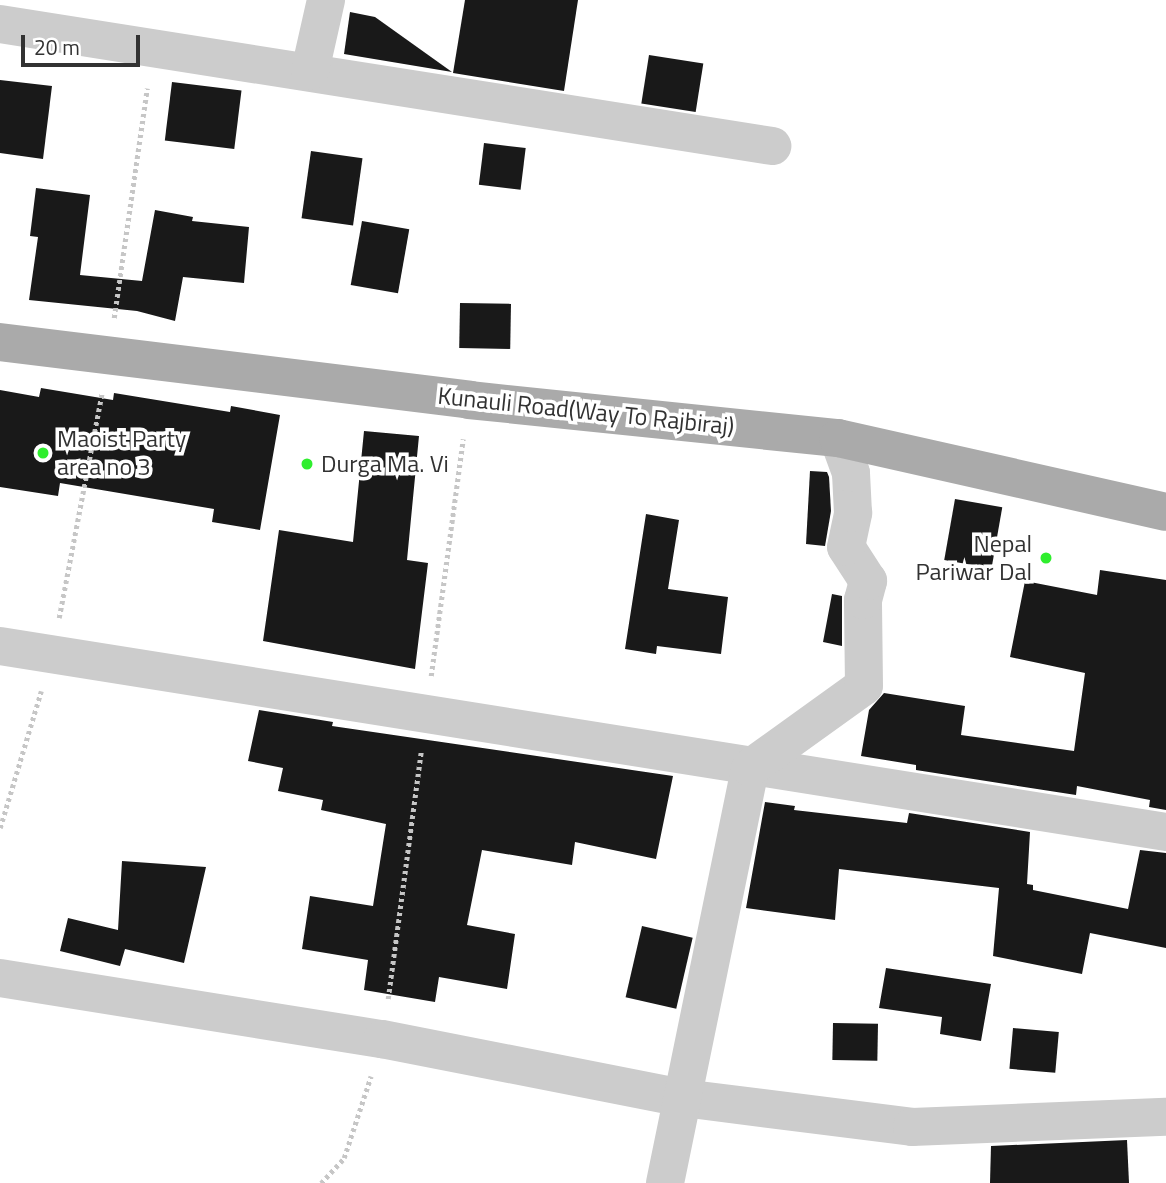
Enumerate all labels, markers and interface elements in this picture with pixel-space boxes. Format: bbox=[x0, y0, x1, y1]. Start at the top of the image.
scale bar bbox=[24, 21, 144, 65]
text: 20 m bbox=[34, 31, 80, 63]
street label: Kunauli Road(Way To Rajbiraj) bbox=[436, 381, 736, 441]
place label: Maoist Party area no 3 bbox=[57, 425, 186, 481]
marker: Maoist Party area no 3 bbox=[35, 445, 51, 461]
place label: Durga Ma. Vi bbox=[321, 450, 449, 478]
marker: Durga Ma. Vi bbox=[299, 456, 315, 472]
place label: Nepal Pariwar Dal bbox=[915, 530, 1032, 586]
marker: Nepal Pariwar Dal bbox=[1038, 550, 1054, 566]

